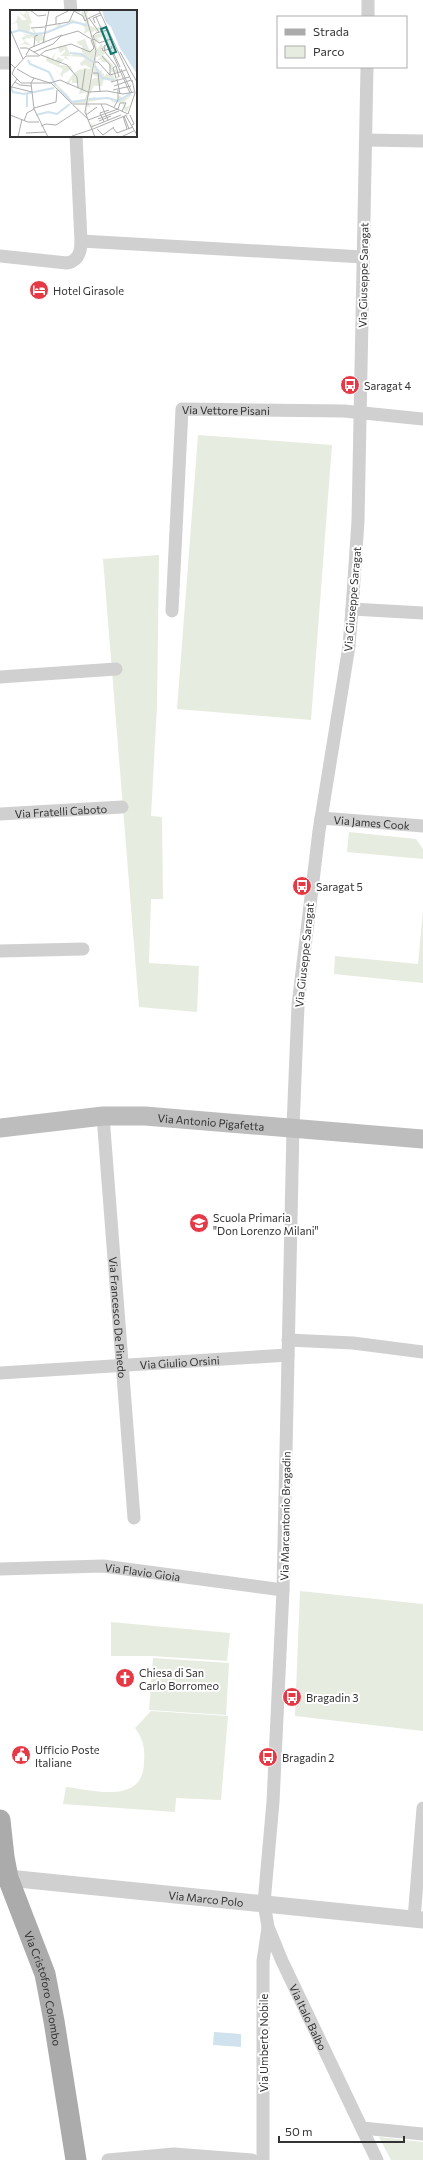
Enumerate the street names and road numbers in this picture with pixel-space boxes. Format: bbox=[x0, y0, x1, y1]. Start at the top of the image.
street label: Via Giuseppe Saragat bbox=[356, 222, 370, 328]
street label: Via Vettore Pisani bbox=[182, 402, 270, 417]
street label: Via Giuseppe Saragat bbox=[341, 545, 363, 652]
street label: Via Fratelli Caboto bbox=[14, 801, 108, 820]
street label: Via James Cook bbox=[333, 813, 410, 831]
street label: Via Giuseppe Saragat bbox=[292, 901, 316, 1008]
street label: Via Antonio Pigafetta bbox=[157, 1111, 265, 1132]
street label: Via Francesco De Pinedo bbox=[107, 1256, 130, 1379]
street label: Via Giulio Orsini bbox=[139, 1353, 220, 1371]
street label: Via Marcantonio Bragadin bbox=[277, 1451, 293, 1581]
street label: Via Flavio Gioia bbox=[104, 1560, 181, 1583]
street label: Via Marco Polo bbox=[168, 1888, 245, 1908]
street label: Via Cristoforo Colombo bbox=[22, 1929, 64, 2047]
street label: Via Italo Balbo bbox=[287, 1982, 330, 2053]
street label: Via Umberto Nobile bbox=[257, 1994, 270, 2092]

